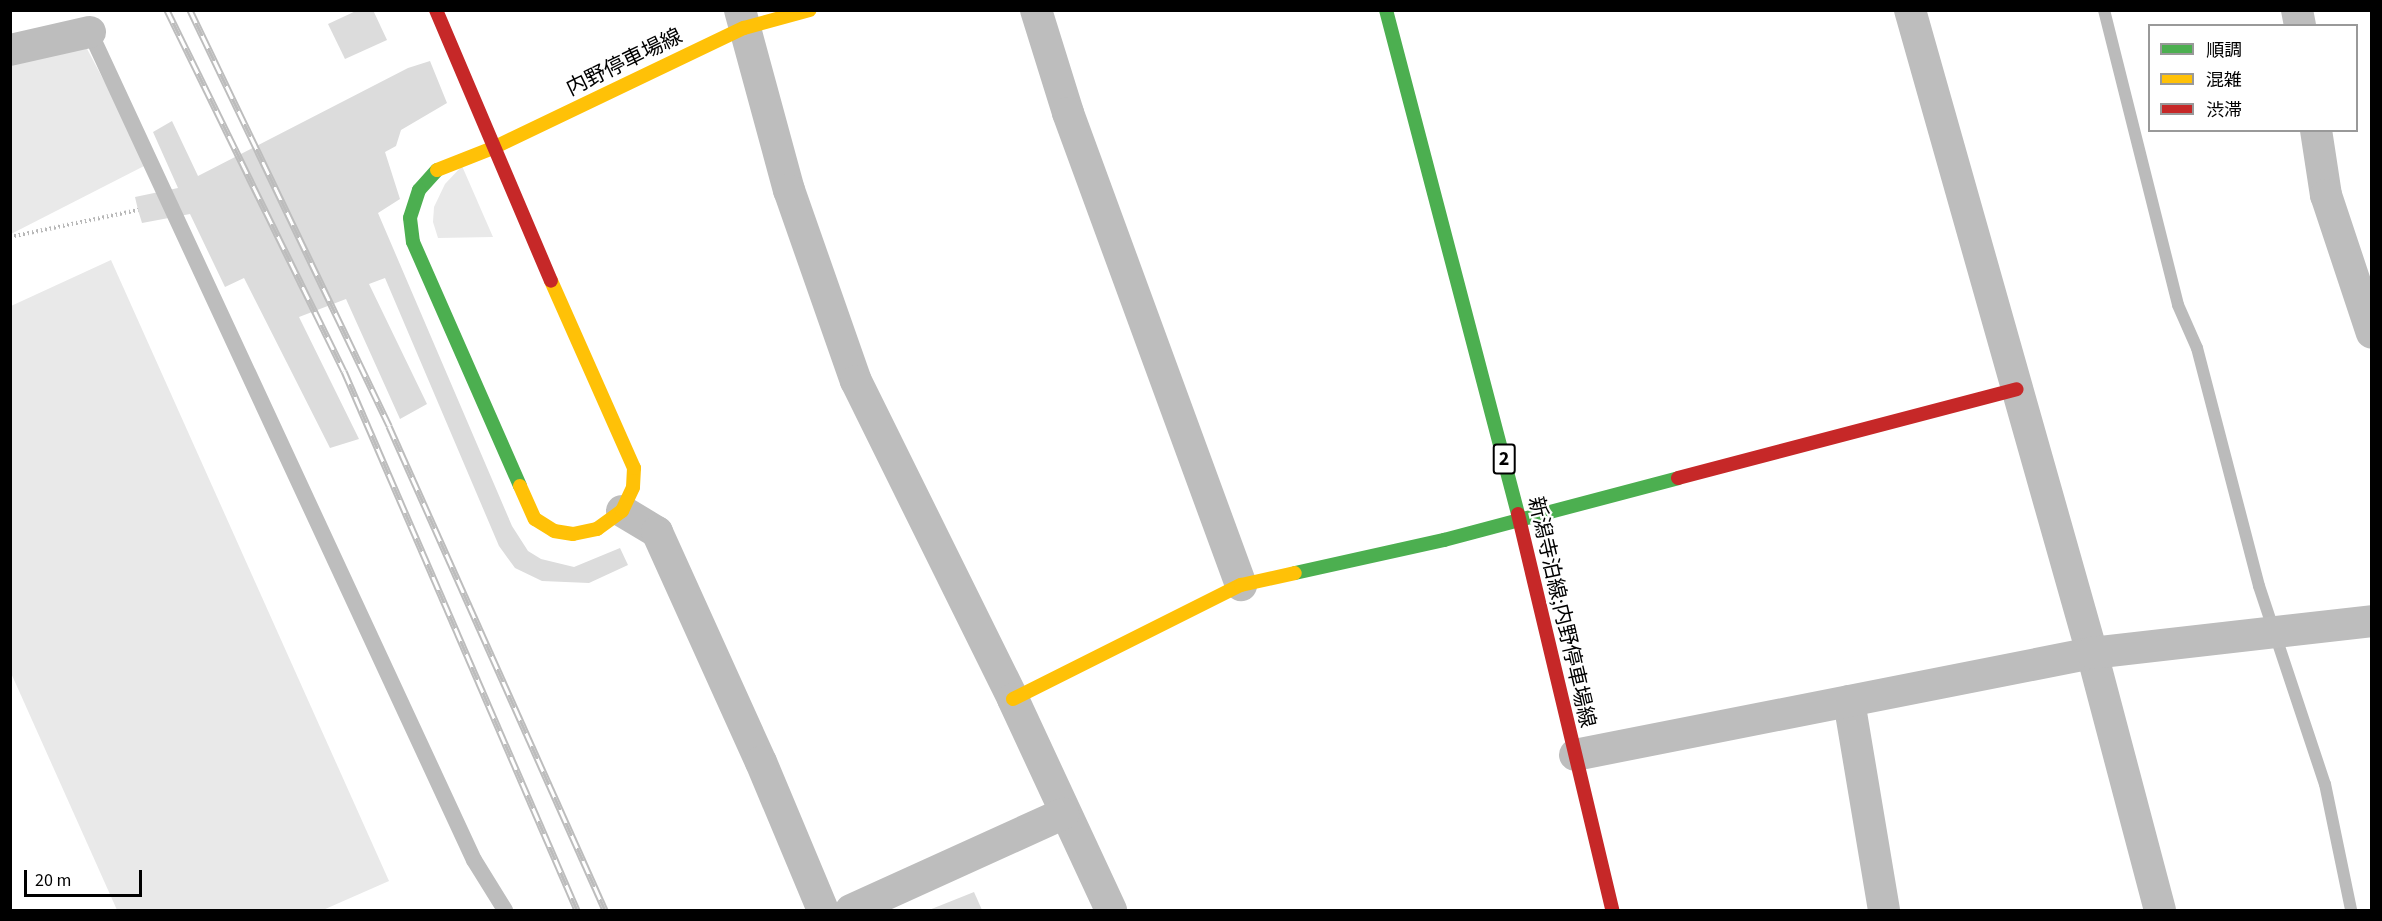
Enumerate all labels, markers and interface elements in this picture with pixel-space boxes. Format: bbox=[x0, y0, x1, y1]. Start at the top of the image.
street label: 内野停車場線 bbox=[562, 23, 686, 101]
legend bbox=[2148, 24, 2358, 132]
text: 順調 bbox=[2206, 38, 2242, 63]
text: 混雑 bbox=[2206, 68, 2242, 93]
text: 渋滞 bbox=[2206, 98, 2242, 123]
road number: 2 bbox=[1492, 442, 1516, 476]
street label: 新潟寺泊線;内野停車場線 bbox=[1523, 494, 1601, 730]
scale bar bbox=[27, 858, 146, 896]
text: 20 m bbox=[35, 868, 71, 893]

